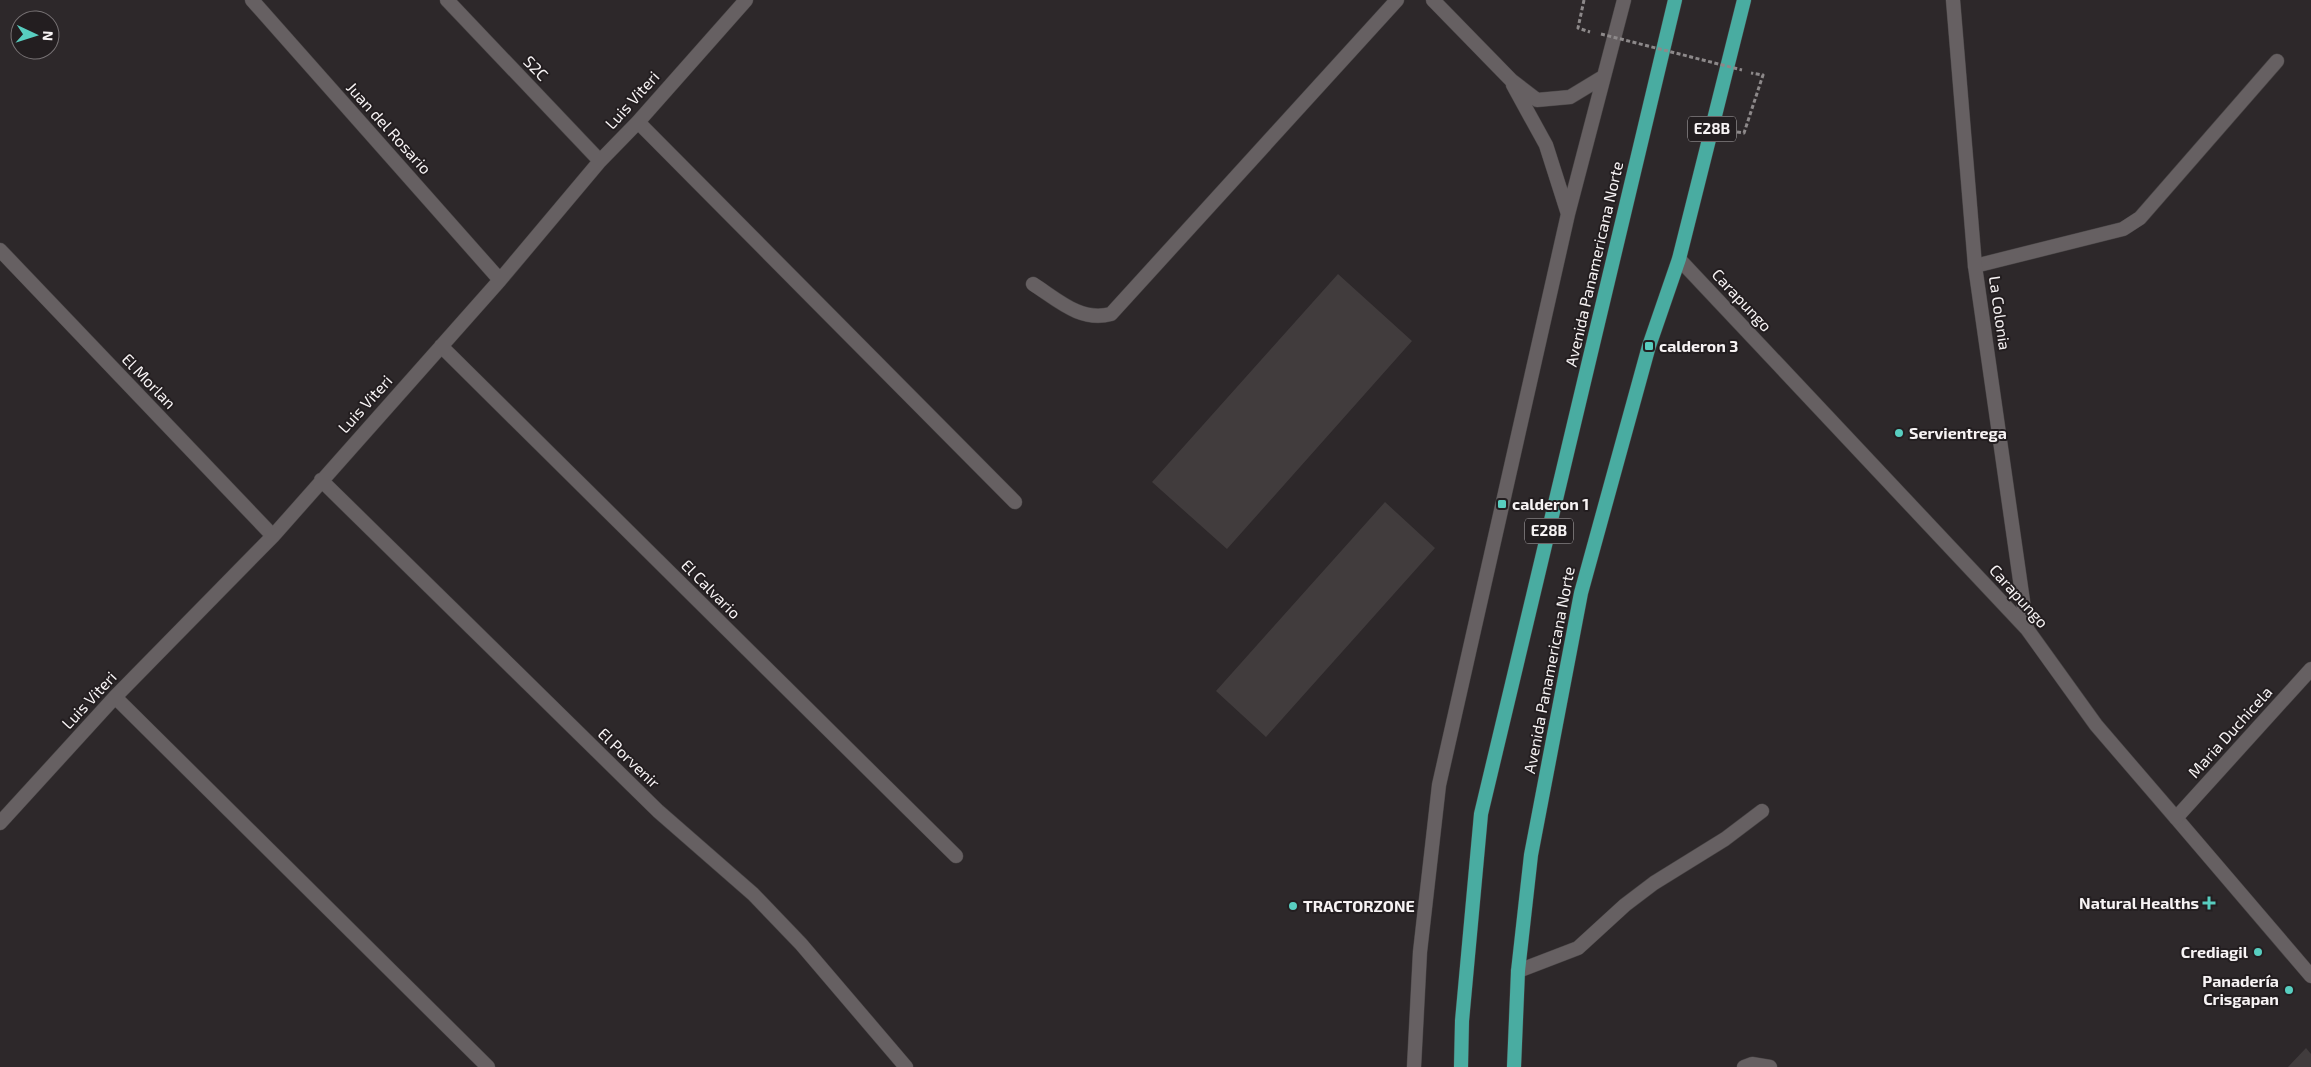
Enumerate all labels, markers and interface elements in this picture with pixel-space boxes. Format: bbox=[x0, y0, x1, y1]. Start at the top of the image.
north arrow bbox=[10, 10, 60, 60]
text: N bbox=[40, 30, 57, 42]
street label: S2C bbox=[520, 51, 553, 84]
street label: Luis Viteri bbox=[601, 67, 663, 133]
street label: Juan del Rosario bbox=[343, 78, 436, 178]
road number: E28B bbox=[1688, 116, 1736, 142]
street label: Avenida Panamericana Norte bbox=[1561, 159, 1626, 369]
street label: Carapungo bbox=[1709, 264, 1776, 335]
street label: La Colonia bbox=[1986, 275, 2015, 351]
place label: calderon 3 bbox=[1659, 336, 1738, 355]
marker: calderon 3 bbox=[1643, 340, 1655, 352]
street label: El Morlan bbox=[118, 349, 180, 412]
street label: Luis Viteri bbox=[334, 371, 396, 437]
place label: Servientrega bbox=[1909, 423, 2007, 442]
marker: Servientrega bbox=[1893, 427, 1905, 439]
place label: calderon 1 bbox=[1512, 494, 1589, 513]
marker: calderon 1 bbox=[1496, 498, 1508, 510]
road number: E28B bbox=[1525, 518, 1573, 544]
street label: El Calvario bbox=[678, 555, 745, 622]
street label: Carapungo bbox=[1986, 560, 2053, 631]
street label: Avenida Panamericana Norte bbox=[1519, 565, 1578, 775]
street label: Luis Viteri bbox=[57, 667, 120, 732]
street label: Maria Duchicela bbox=[2184, 682, 2276, 781]
street label: El Porvenir bbox=[595, 724, 665, 792]
place label: Natural Healths bbox=[2079, 893, 2199, 912]
place label: TRACTORZONE bbox=[1303, 896, 1415, 915]
marker: Natural Healths bbox=[2203, 897, 2215, 909]
marker: TRACTORZONE bbox=[1287, 900, 1299, 912]
place label: Crediagil bbox=[2181, 942, 2249, 961]
marker: Crediagil bbox=[2252, 946, 2264, 958]
place label: Panadería Crisgapan bbox=[2202, 971, 2279, 1008]
marker: Panadería Crisgapan bbox=[2283, 984, 2295, 996]

